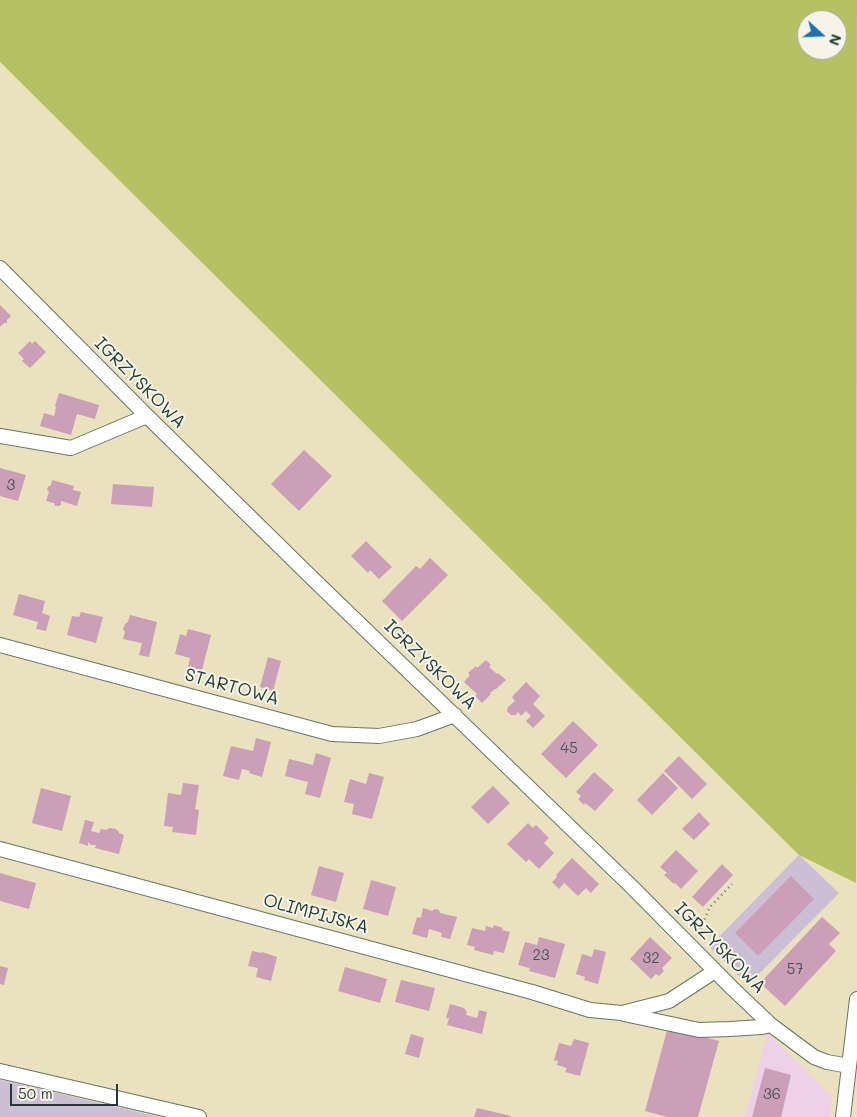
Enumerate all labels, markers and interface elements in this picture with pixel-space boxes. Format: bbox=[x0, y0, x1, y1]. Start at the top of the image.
north arrow bbox=[797, 10, 847, 60]
text: N bbox=[825, 32, 846, 48]
street label: IGRZYSKOWA bbox=[90, 333, 190, 433]
house number: 3 bbox=[7, 476, 15, 494]
street label: IGRZYSKOWA bbox=[379, 615, 481, 715]
street label: STARTOWA bbox=[183, 664, 281, 710]
house number: 45 bbox=[560, 739, 578, 757]
street label: OLIMPIJSKA bbox=[261, 890, 371, 938]
street label: IGRZYSKOWA bbox=[670, 898, 770, 998]
house number: 23 bbox=[532, 946, 550, 964]
house number: 32 bbox=[642, 949, 660, 967]
house number: 57 bbox=[786, 960, 804, 978]
scale bar bbox=[12, 1074, 120, 1106]
text: 50 m bbox=[18, 1083, 53, 1103]
house number: 36 bbox=[763, 1085, 781, 1103]

